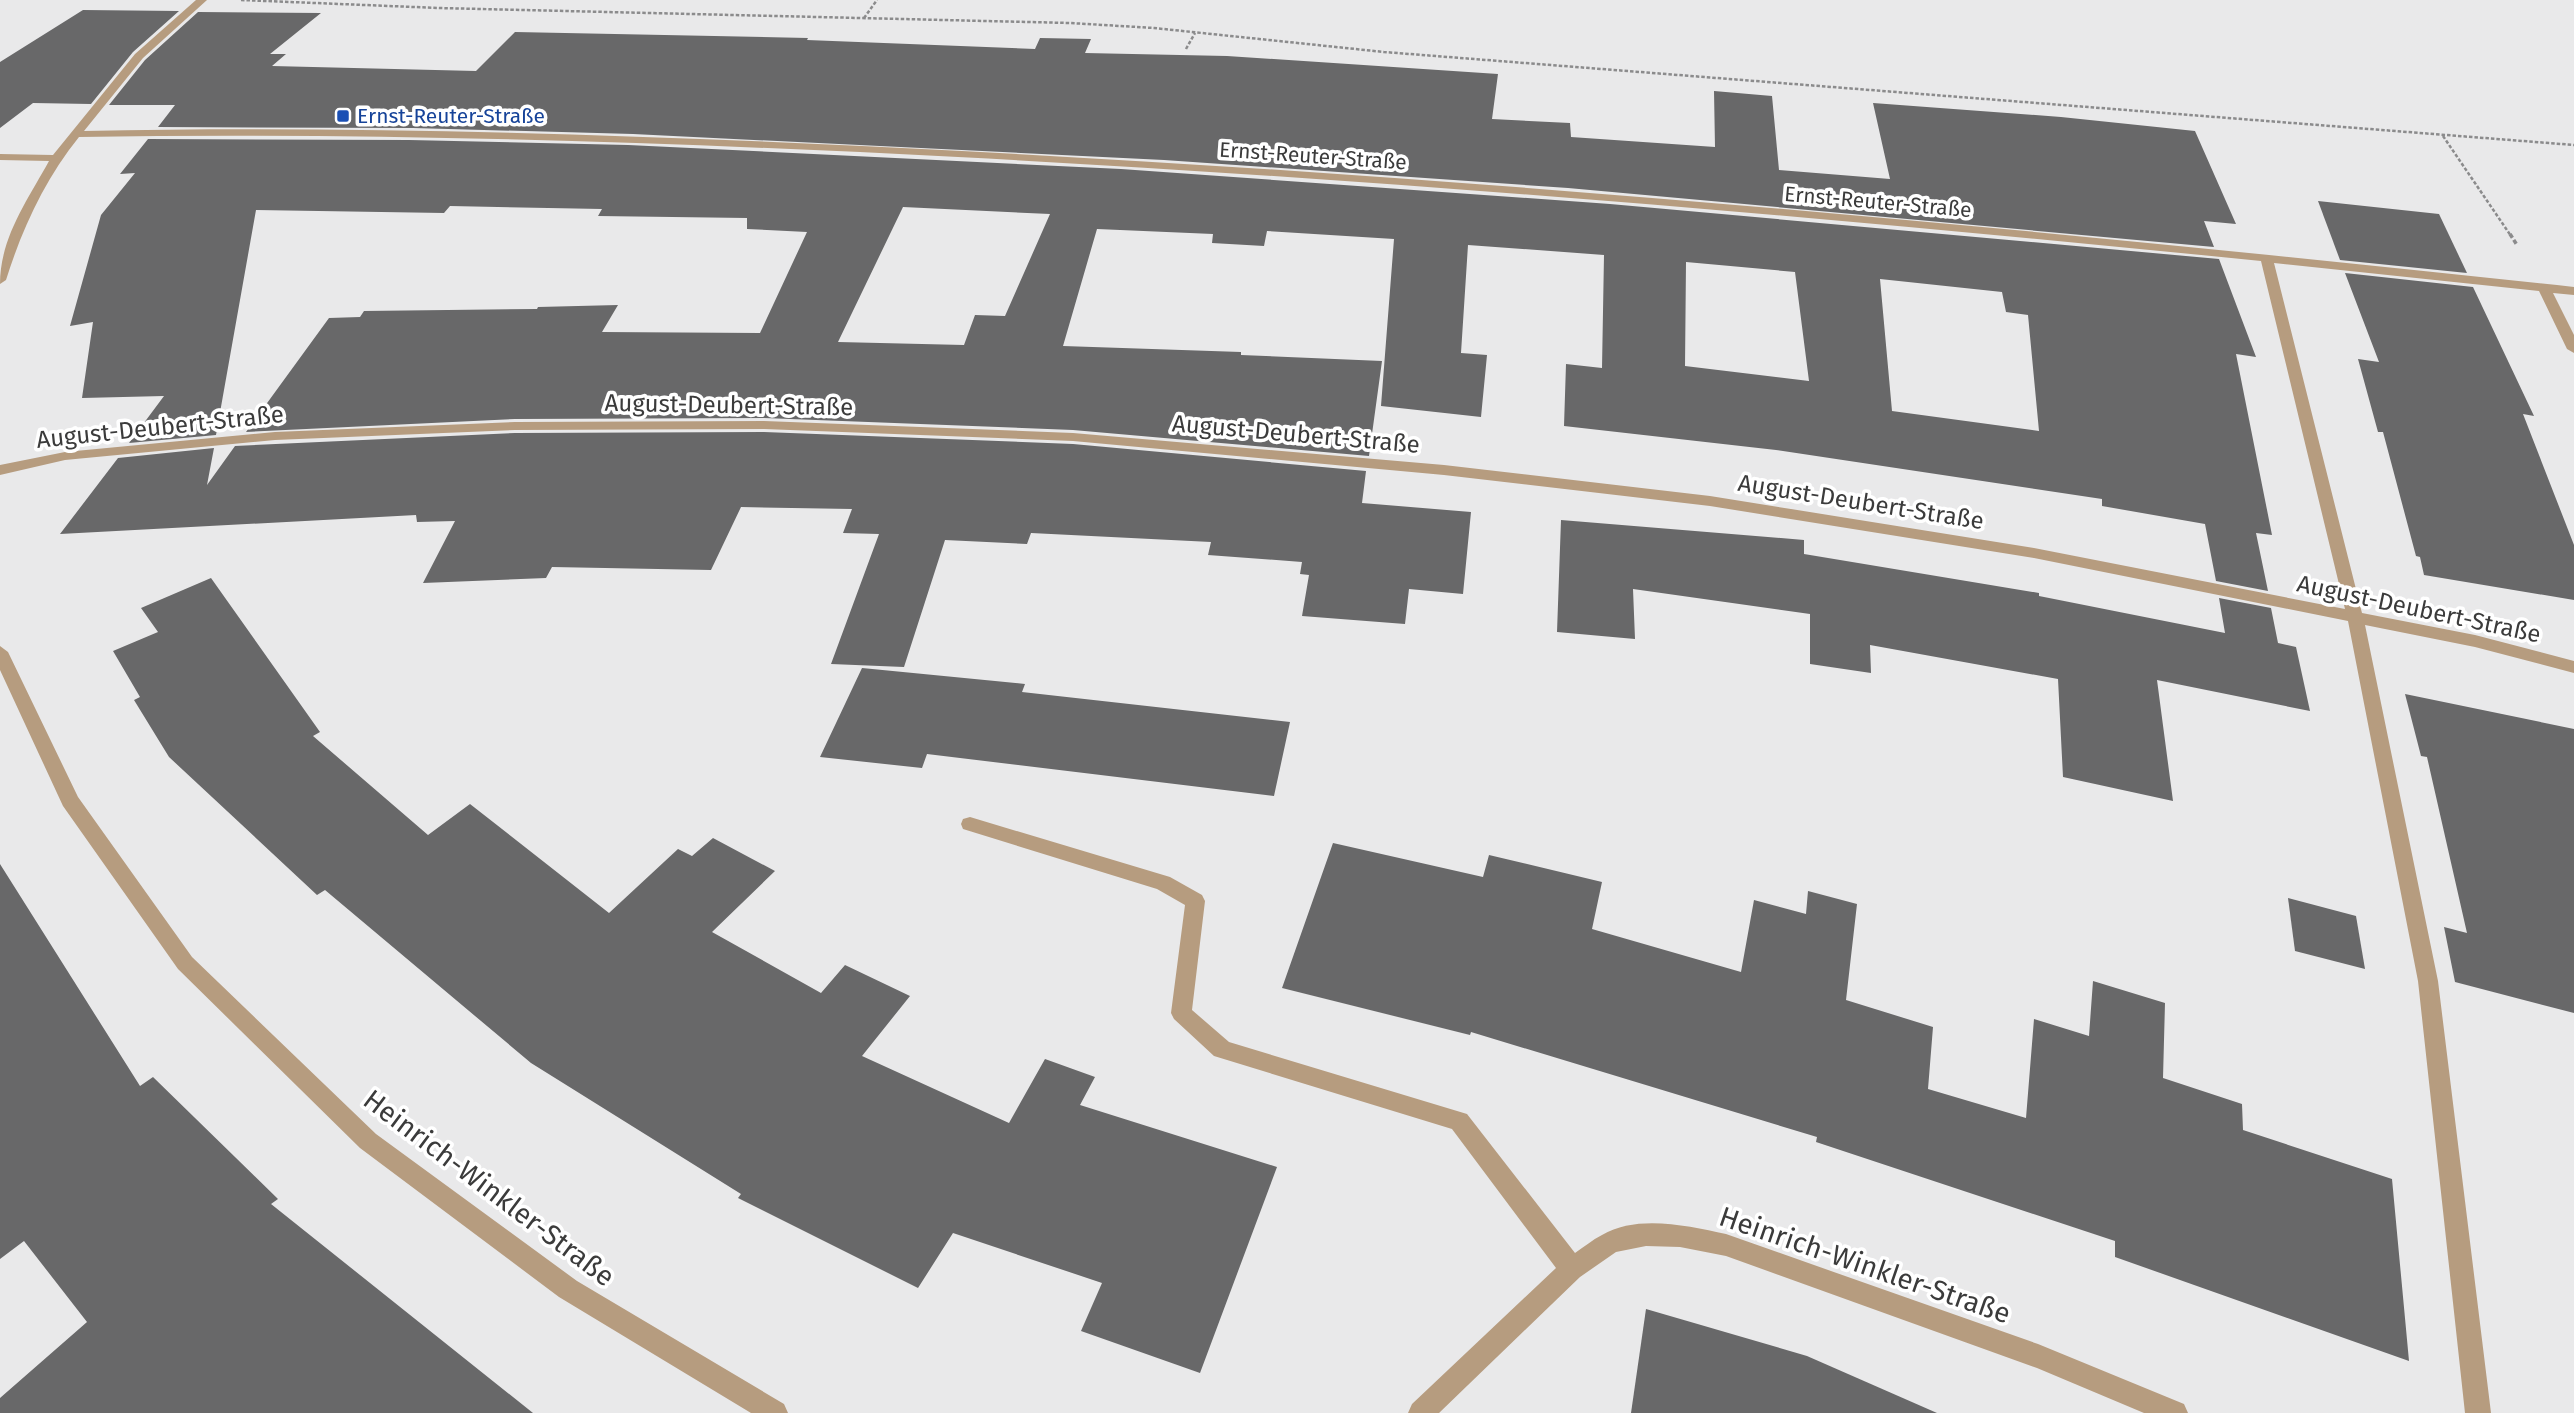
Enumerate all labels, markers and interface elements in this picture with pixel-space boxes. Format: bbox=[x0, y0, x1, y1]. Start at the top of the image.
place label: Ernst-Reuter-Straße bbox=[357, 103, 545, 129]
marker: Ernst-Reuter-Straße bbox=[335, 108, 351, 124]
street label: Ernst-Reuter-Straße bbox=[1218, 136, 1408, 176]
street label: Ernst-Reuter-Straße bbox=[1783, 181, 1973, 223]
street label: August-Deubert-Straße bbox=[604, 389, 854, 421]
street label: August-Deubert-Straße bbox=[35, 400, 285, 454]
street label: August-Deubert-Straße bbox=[1171, 409, 1421, 459]
street label: August-Deubert-Straße bbox=[1736, 469, 1986, 535]
street label: August-Deubert-Straße bbox=[2295, 569, 2543, 649]
street label: Heinrich-Winkler-Straße bbox=[357, 1083, 621, 1293]
street label: Heinrich-Winkler-Straße bbox=[1715, 1200, 2015, 1330]

